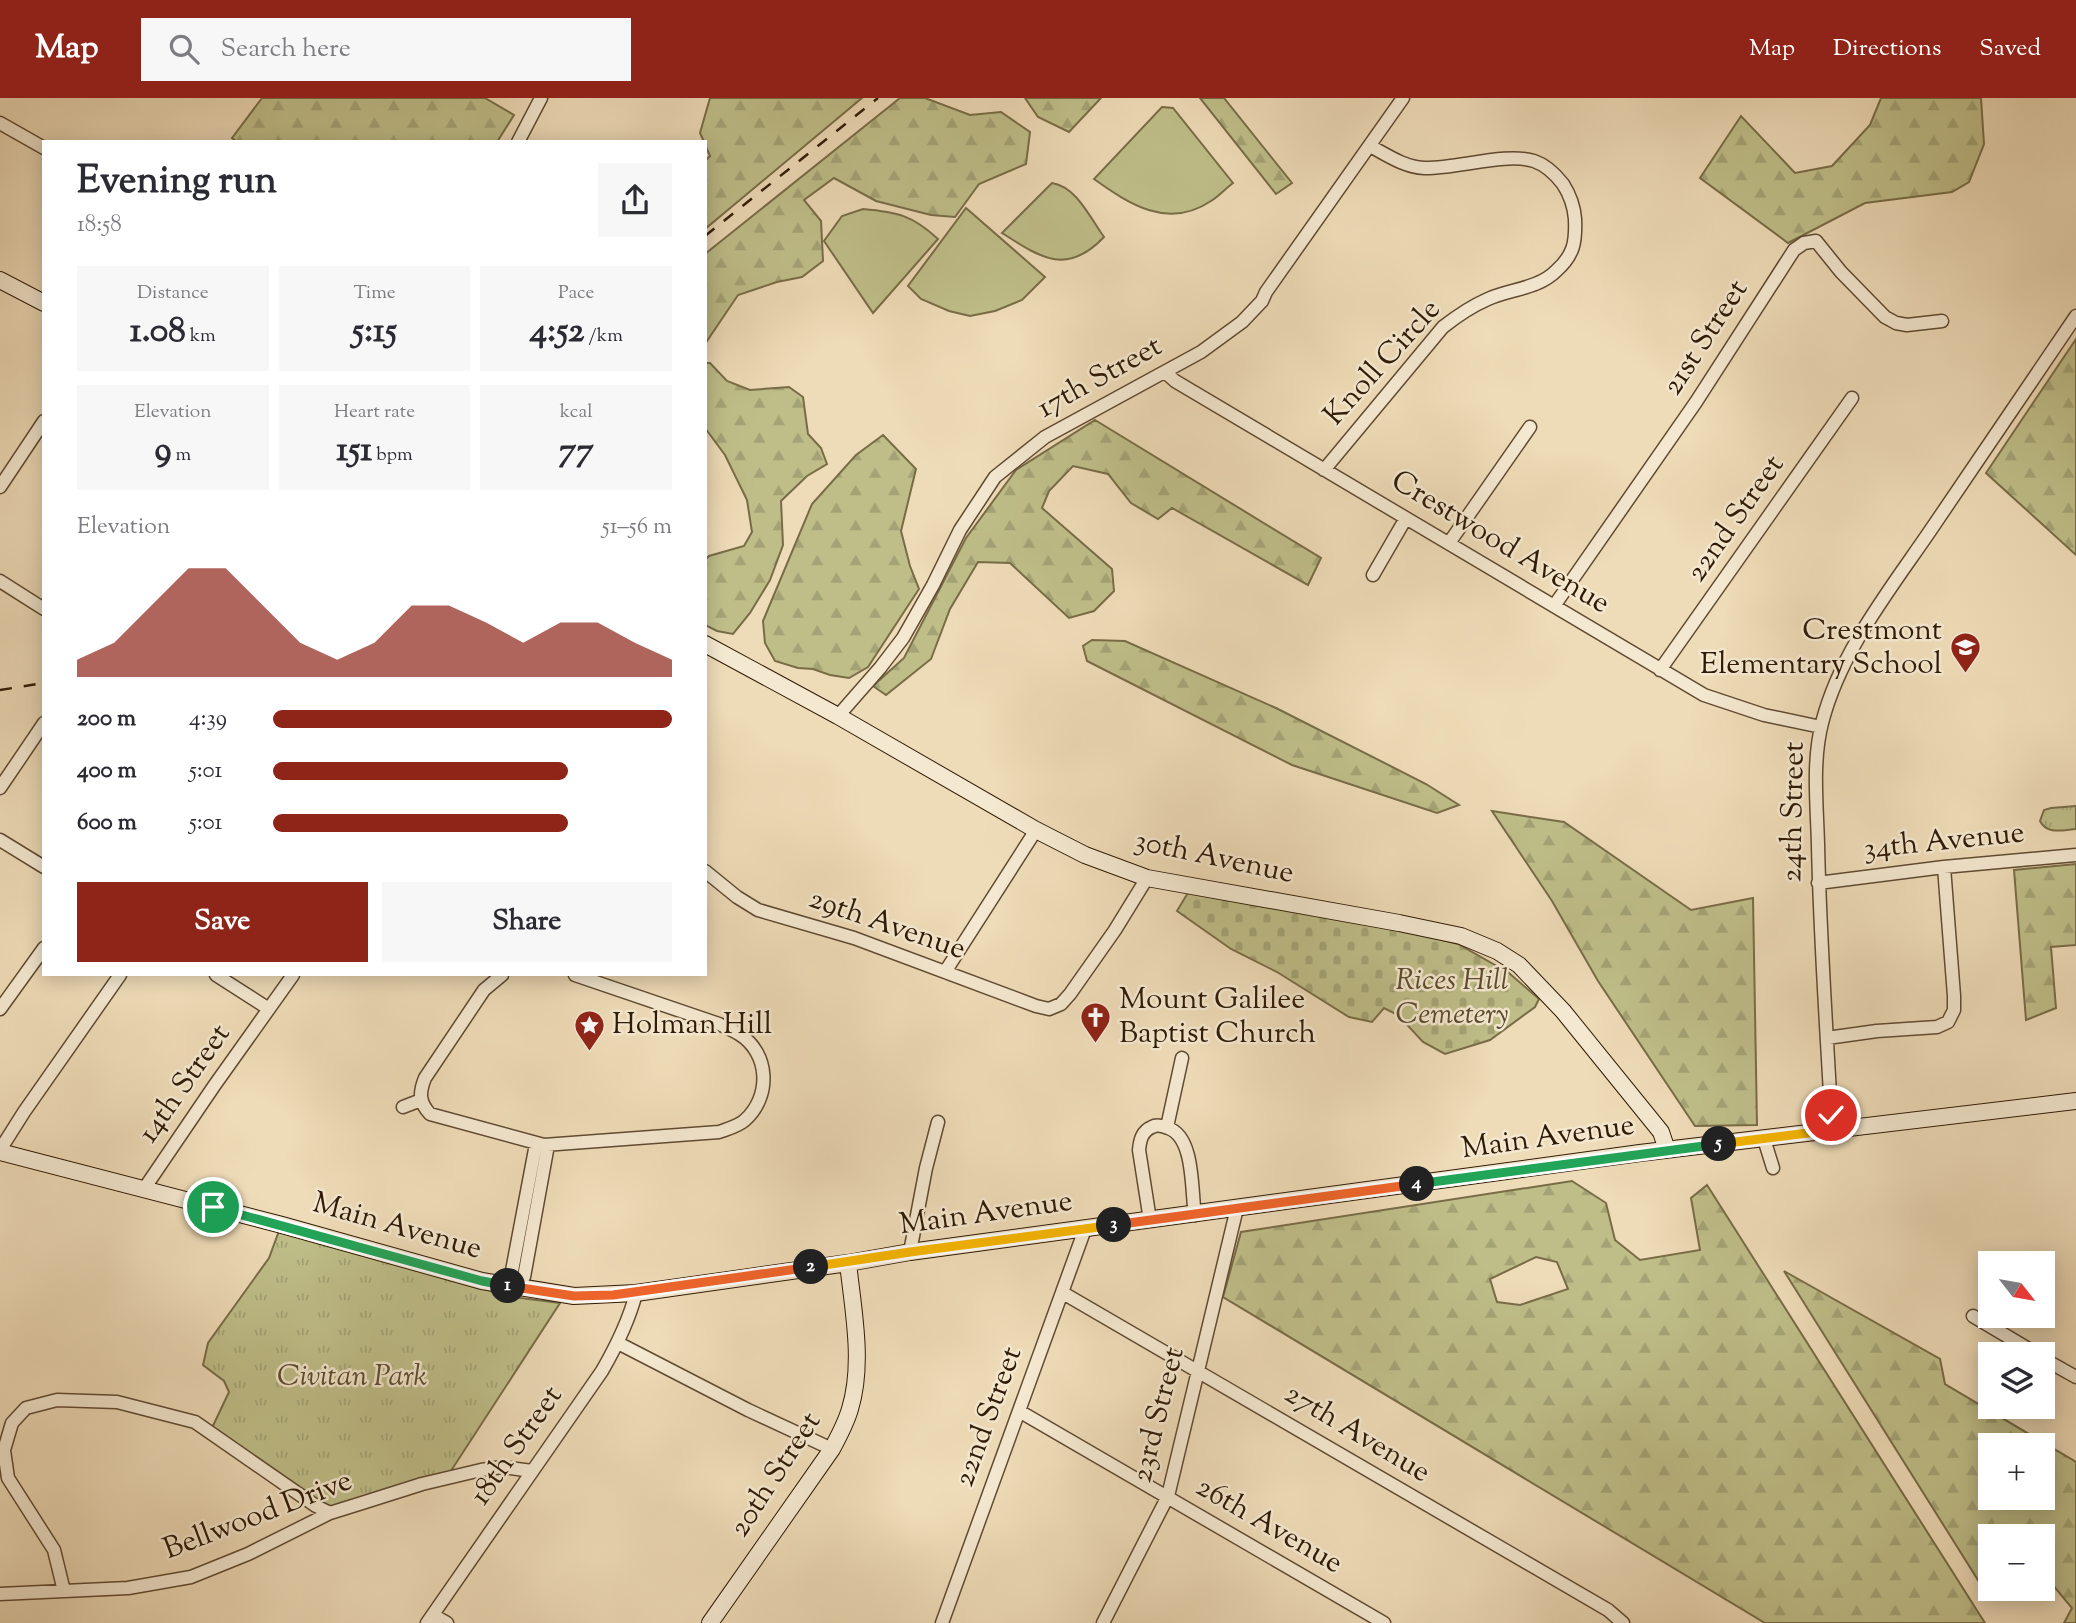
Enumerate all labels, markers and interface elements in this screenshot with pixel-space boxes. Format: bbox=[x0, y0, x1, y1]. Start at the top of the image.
search box bbox=[141, 18, 631, 81]
text: Map bbox=[35, 25, 99, 73]
icon: search bbox=[165, 30, 203, 68]
text: Search here bbox=[221, 31, 351, 68]
text: Map bbox=[1749, 32, 1795, 66]
text: Directions bbox=[1833, 32, 1941, 66]
text: Saved bbox=[1979, 32, 2041, 66]
text: Evening run bbox=[77, 156, 277, 210]
button: share bbox=[598, 163, 672, 237]
text: 18:58 bbox=[77, 209, 122, 242]
street label: 21st Street bbox=[1653, 272, 1759, 404]
text: Distance bbox=[137, 280, 209, 307]
text: Time bbox=[353, 280, 396, 307]
text: Pace bbox=[558, 280, 594, 307]
street label: Knoll Circle bbox=[1314, 290, 1452, 436]
text: 1.08 bbox=[130, 307, 186, 358]
text: 5:15 bbox=[352, 307, 397, 358]
text: 4:52 bbox=[529, 307, 585, 358]
text: km bbox=[186, 323, 216, 350]
text: /km bbox=[585, 323, 623, 350]
street label: 17th Street bbox=[1030, 326, 1170, 430]
text: Elevation bbox=[134, 399, 211, 426]
text: Heart rate bbox=[334, 399, 415, 426]
text: kcal bbox=[560, 399, 592, 426]
text: 9 bbox=[154, 426, 171, 477]
text: 151 bbox=[336, 426, 372, 477]
text: 77 bbox=[559, 426, 594, 477]
text: m bbox=[171, 442, 191, 469]
text: bpm bbox=[372, 442, 413, 469]
street label: 22nd Street bbox=[1676, 447, 1796, 591]
street label: Crestwood Avenue bbox=[1382, 460, 1618, 626]
text: Elevation bbox=[77, 511, 170, 544]
text: 51–56 m bbox=[602, 511, 672, 544]
place label: Crestmont Elementary School bbox=[1700, 610, 1942, 687]
school or university icon: Crestmont Elementary School bbox=[1948, 631, 1982, 675]
text: 200 m bbox=[77, 703, 136, 736]
text: 4:39 bbox=[189, 703, 227, 736]
street label: 24th Street bbox=[1771, 741, 1817, 883]
text: 400 m bbox=[77, 755, 137, 788]
text: 5:01 bbox=[189, 755, 222, 788]
text: 600 m bbox=[77, 807, 137, 840]
text: 5:01 bbox=[189, 807, 222, 840]
street label: 34th Avenue bbox=[1861, 812, 2027, 872]
street label: 30th Avenue bbox=[1130, 820, 1298, 896]
street label: 29th Avenue bbox=[803, 878, 971, 972]
button: Save bbox=[77, 882, 368, 962]
button: Share bbox=[382, 882, 672, 962]
park label: Rices Hill Cemetery bbox=[1395, 960, 1509, 1037]
place label: Mount Galilee Baptist Church bbox=[1119, 979, 1317, 1056]
church icon: Mount Galilee Baptist Church bbox=[1079, 1000, 1113, 1044]
place label: Holman Hill bbox=[612, 1004, 772, 1047]
place icon: Holman Hill bbox=[572, 1008, 606, 1052]
street label: 14th Street bbox=[128, 1016, 242, 1152]
pin bbox=[1801, 1085, 1861, 1145]
icon: check bbox=[1812, 1096, 1850, 1134]
street label: Main Avenue bbox=[1459, 1105, 1637, 1171]
pin: 5 bbox=[1702, 1126, 1736, 1162]
text: 5 bbox=[1715, 1130, 1722, 1157]
pin: 4 bbox=[1400, 1166, 1434, 1202]
text: 4 bbox=[1412, 1170, 1421, 1197]
pin bbox=[183, 1177, 243, 1237]
street label: Main Avenue bbox=[897, 1181, 1075, 1247]
street label: Main Avenue bbox=[307, 1182, 487, 1272]
icon: arrive bbox=[194, 1188, 232, 1226]
pin: 3 bbox=[1096, 1208, 1132, 1242]
text: 3 bbox=[1110, 1211, 1117, 1238]
pin: 2 bbox=[794, 1250, 828, 1284]
north arrow bbox=[1978, 1251, 2054, 1328]
map controls bbox=[1978, 1251, 2055, 1601]
text: 2 bbox=[806, 1253, 815, 1280]
pin: 1 bbox=[490, 1268, 526, 1304]
text: 1 bbox=[504, 1272, 511, 1299]
street label: 22nd Street bbox=[944, 1341, 1034, 1493]
button: layers bbox=[1978, 1342, 2055, 1419]
street label: 23rd Street bbox=[1121, 1343, 1197, 1487]
park label: Civitan Park bbox=[277, 1356, 427, 1399]
street label: 27th Avenue bbox=[1276, 1373, 1438, 1495]
street label: 18th Street bbox=[460, 1378, 574, 1514]
street label: 20th Street bbox=[719, 1404, 833, 1546]
button: + bbox=[1978, 1433, 2055, 1510]
street label: Bellwood Drive bbox=[157, 1460, 359, 1572]
street label: 26th Avenue bbox=[1188, 1467, 1350, 1585]
button: − bbox=[1978, 1524, 2055, 1601]

